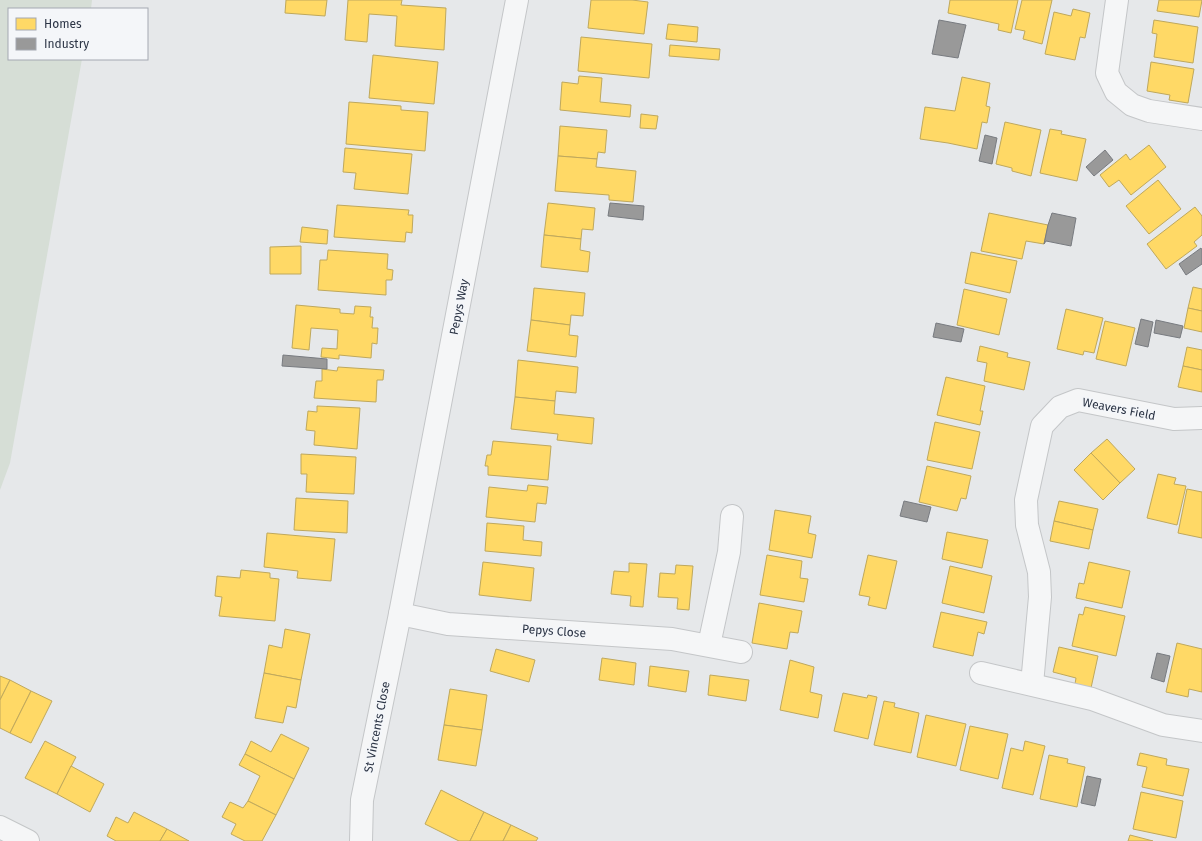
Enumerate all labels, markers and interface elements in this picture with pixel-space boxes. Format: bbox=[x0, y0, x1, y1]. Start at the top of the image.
legend bbox=[8, 8, 148, 60]
text: Homes bbox=[44, 17, 82, 31]
text: Industry bbox=[44, 37, 89, 51]
street label: Pepys Way bbox=[447, 278, 471, 336]
street label: Weavers Field bbox=[1081, 395, 1157, 423]
street label: Pepys Close bbox=[522, 622, 586, 640]
street label: St Vincents Close bbox=[361, 680, 393, 774]

